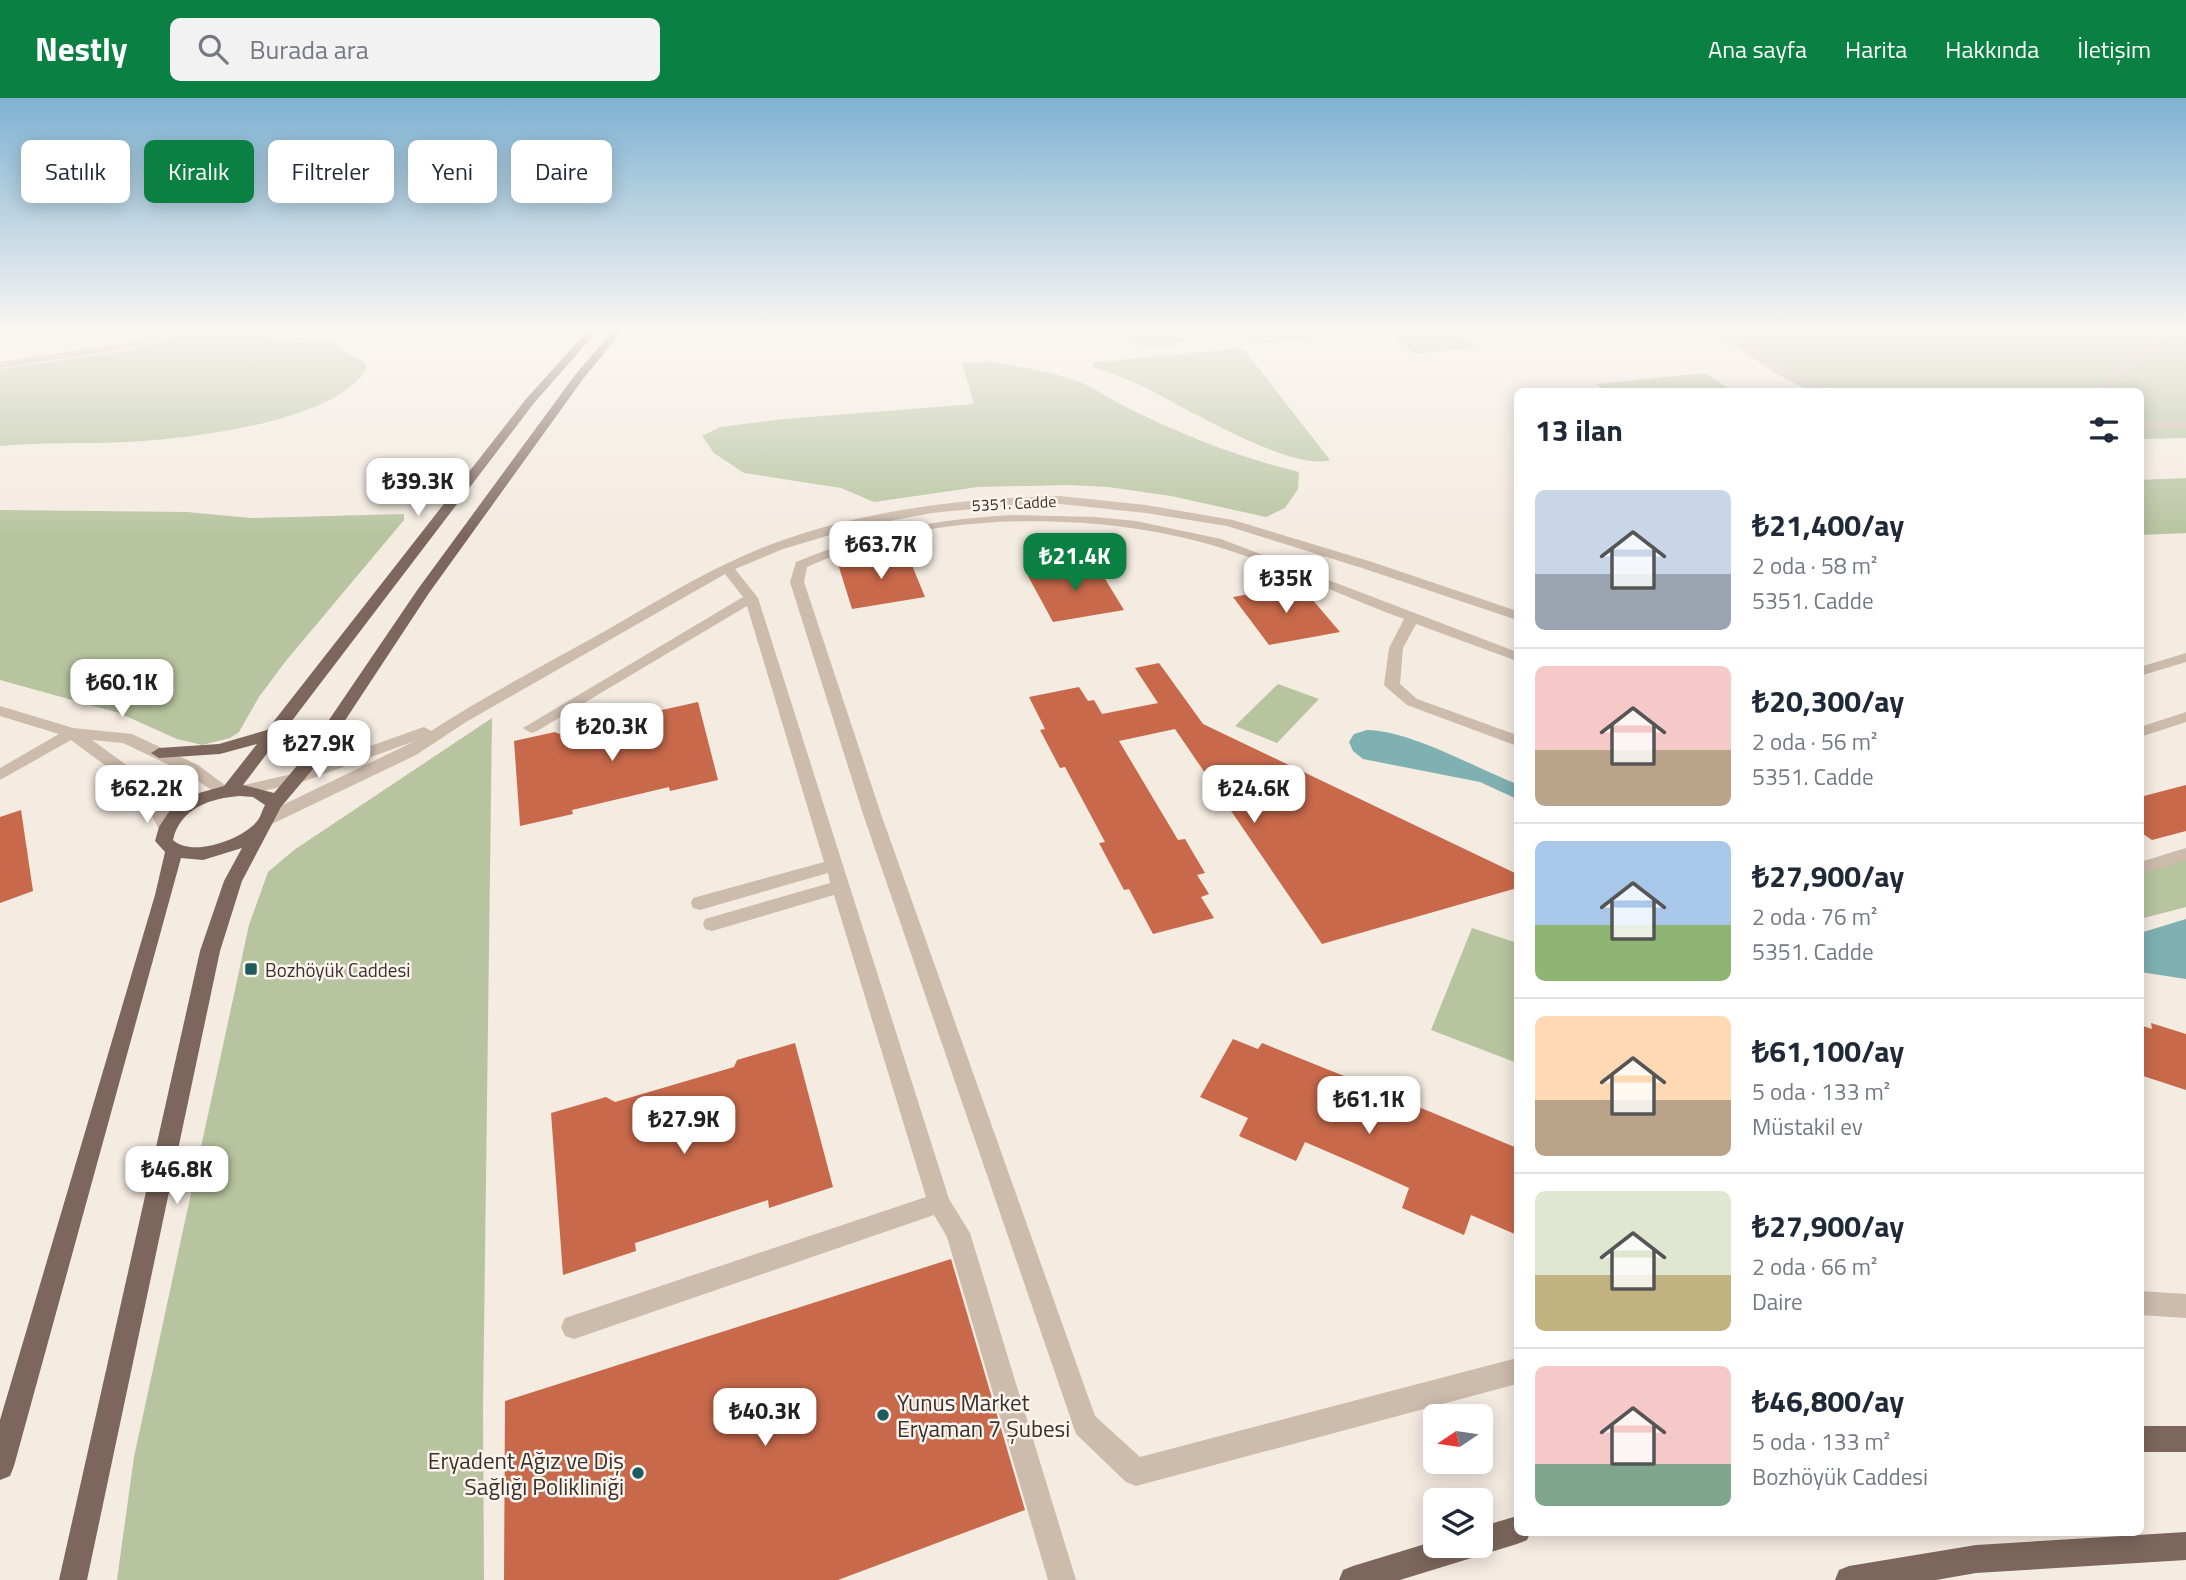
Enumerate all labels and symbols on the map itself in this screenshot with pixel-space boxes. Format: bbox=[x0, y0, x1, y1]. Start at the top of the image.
pin: ₺39.3K bbox=[361, 458, 475, 518]
street label: 5351. Cadde bbox=[971, 489, 1057, 517]
pin: ₺63.7K bbox=[824, 522, 938, 581]
pin: ₺21.4K bbox=[1018, 533, 1132, 593]
pin: ₺35K bbox=[1245, 556, 1327, 615]
pin: ₺60.1K bbox=[65, 660, 179, 719]
pin: ₺20.3K bbox=[555, 704, 669, 763]
pin: ₺27.9K bbox=[262, 720, 376, 780]
pin: ₺62.2K bbox=[90, 766, 204, 825]
pin: ₺24.6K bbox=[1197, 766, 1311, 825]
place label: Bozhöyük Caddesi bbox=[265, 955, 410, 984]
marker: Bozhöyük Caddesi bbox=[243, 961, 259, 977]
pin: ₺61.1K bbox=[1312, 1076, 1426, 1136]
pin: ₺27.9K bbox=[627, 1096, 741, 1156]
pin: ₺46.8K bbox=[120, 1146, 234, 1206]
place label: Yunus Market Eryaman 7 Şubesi bbox=[897, 1385, 1070, 1446]
pin: ₺40.3K bbox=[708, 1388, 822, 1448]
north arrow bbox=[1423, 1404, 1493, 1474]
marker: Yunus Market Eryaman 7 Şubesi bbox=[875, 1407, 891, 1423]
place label: Eryadent Ağız ve Diş Sağlığı Polikliniği bbox=[428, 1443, 624, 1504]
marker: Eryadent Ağız ve Diş Sağlığı Polikliniği bbox=[630, 1465, 646, 1481]

